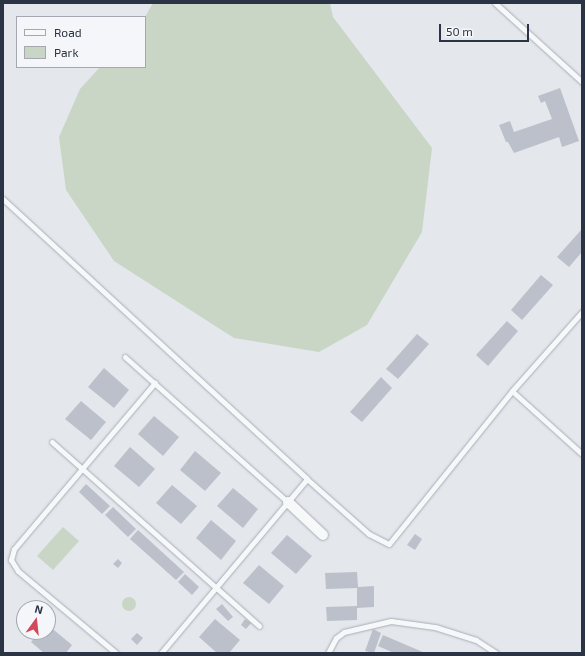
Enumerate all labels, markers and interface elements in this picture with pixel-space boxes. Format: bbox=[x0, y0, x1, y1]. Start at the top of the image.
legend bbox=[16, 16, 146, 68]
scale bar bbox=[441, 16, 531, 42]
text: 50 m bbox=[446, 24, 473, 38]
text: Road bbox=[54, 25, 82, 39]
text: Park bbox=[54, 45, 79, 59]
north arrow bbox=[16, 600, 56, 640]
text: N bbox=[33, 602, 44, 616]

